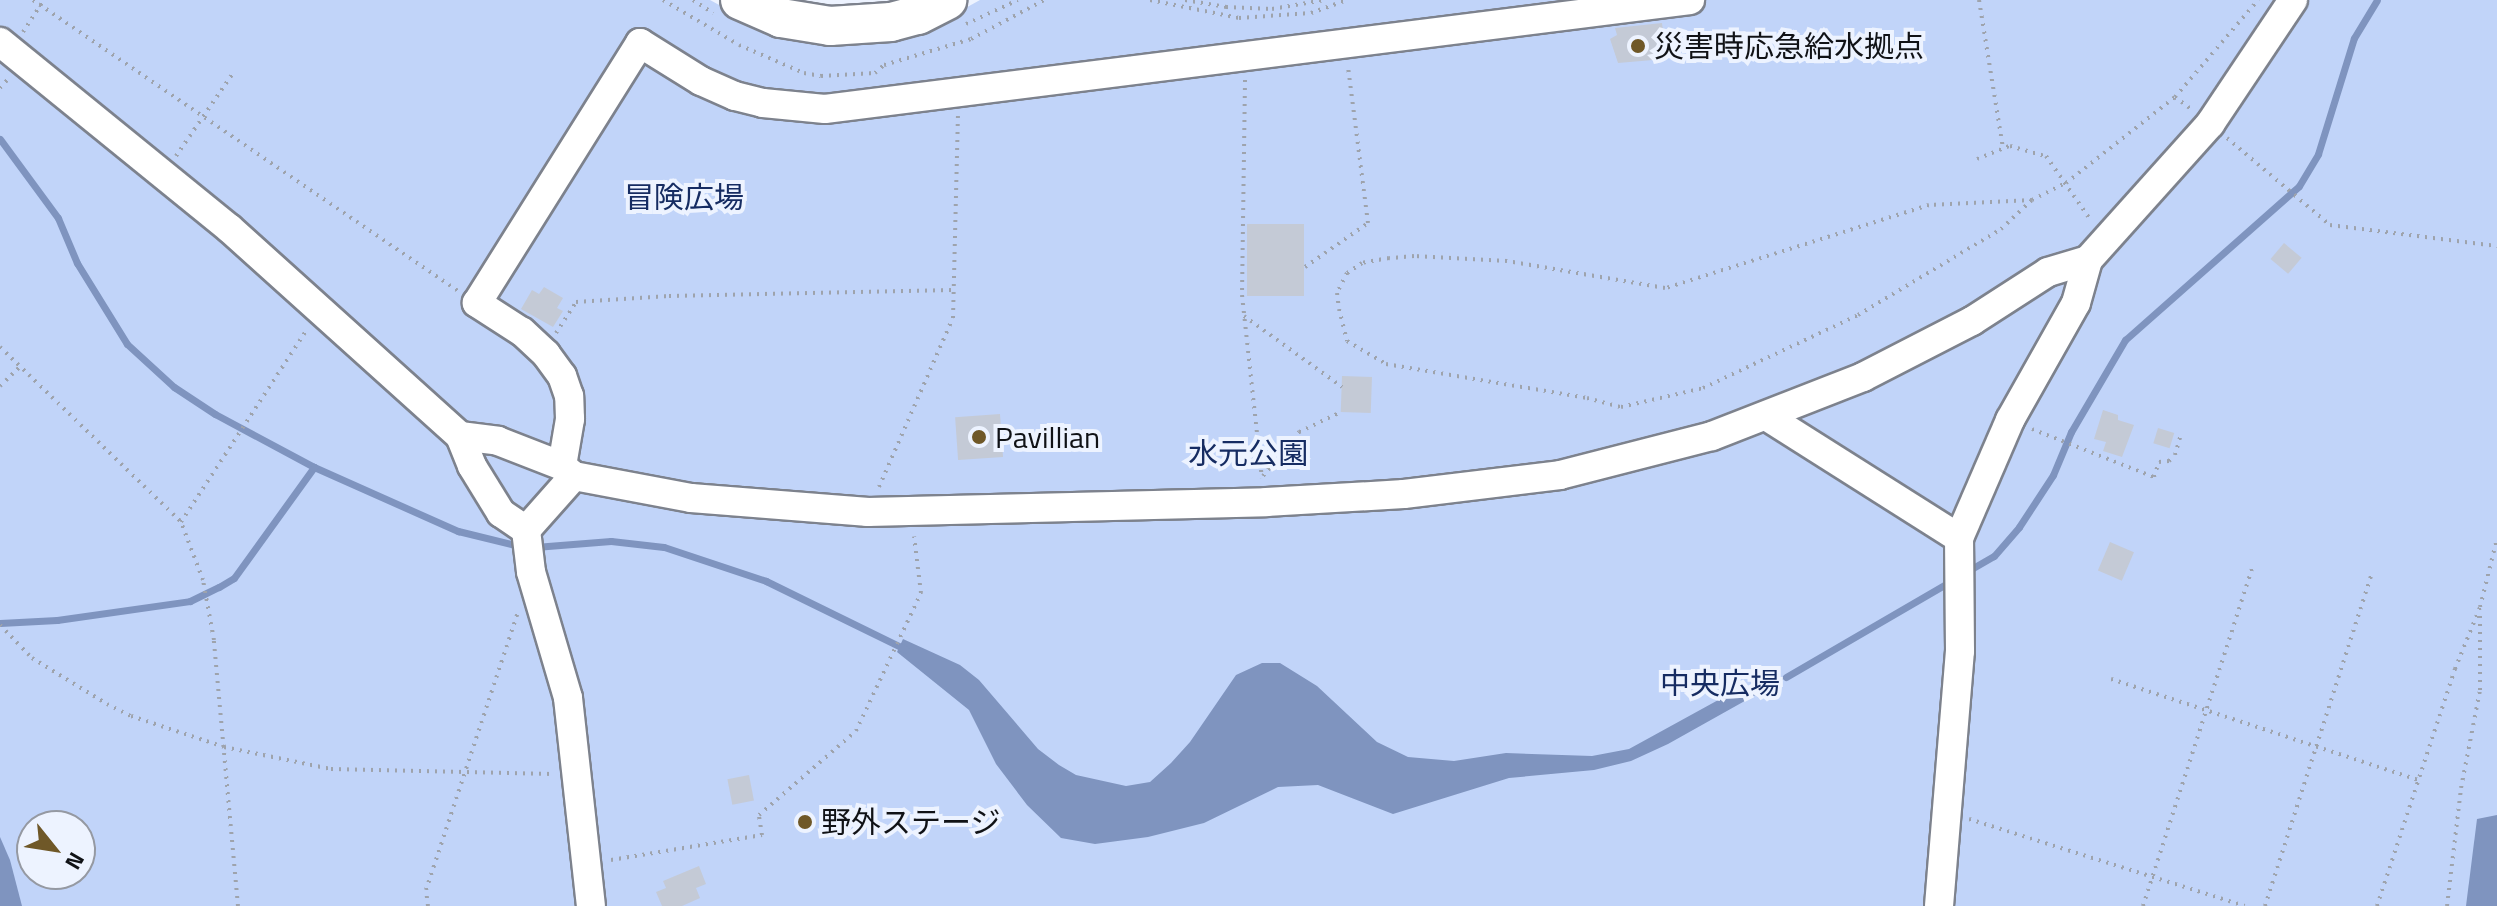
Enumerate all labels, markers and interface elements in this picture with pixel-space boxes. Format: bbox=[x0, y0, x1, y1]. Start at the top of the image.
place label: 災害時応急給水拠点 bbox=[1654, 28, 1924, 64]
marker: 災害時応急給水拠点 bbox=[1629, 37, 1647, 55]
park label: 冒険広場 bbox=[624, 179, 744, 215]
place label: Pavillian bbox=[995, 419, 1100, 455]
marker: Pavillian bbox=[970, 428, 988, 446]
park label: 水元公園 bbox=[1188, 435, 1308, 471]
park label: 中央広場 bbox=[1660, 665, 1780, 701]
place label: 野外ステージ bbox=[821, 804, 1001, 840]
north arrow bbox=[16, 810, 96, 890]
marker: 野外ステージ bbox=[796, 813, 814, 831]
text: N bbox=[57, 846, 94, 876]

